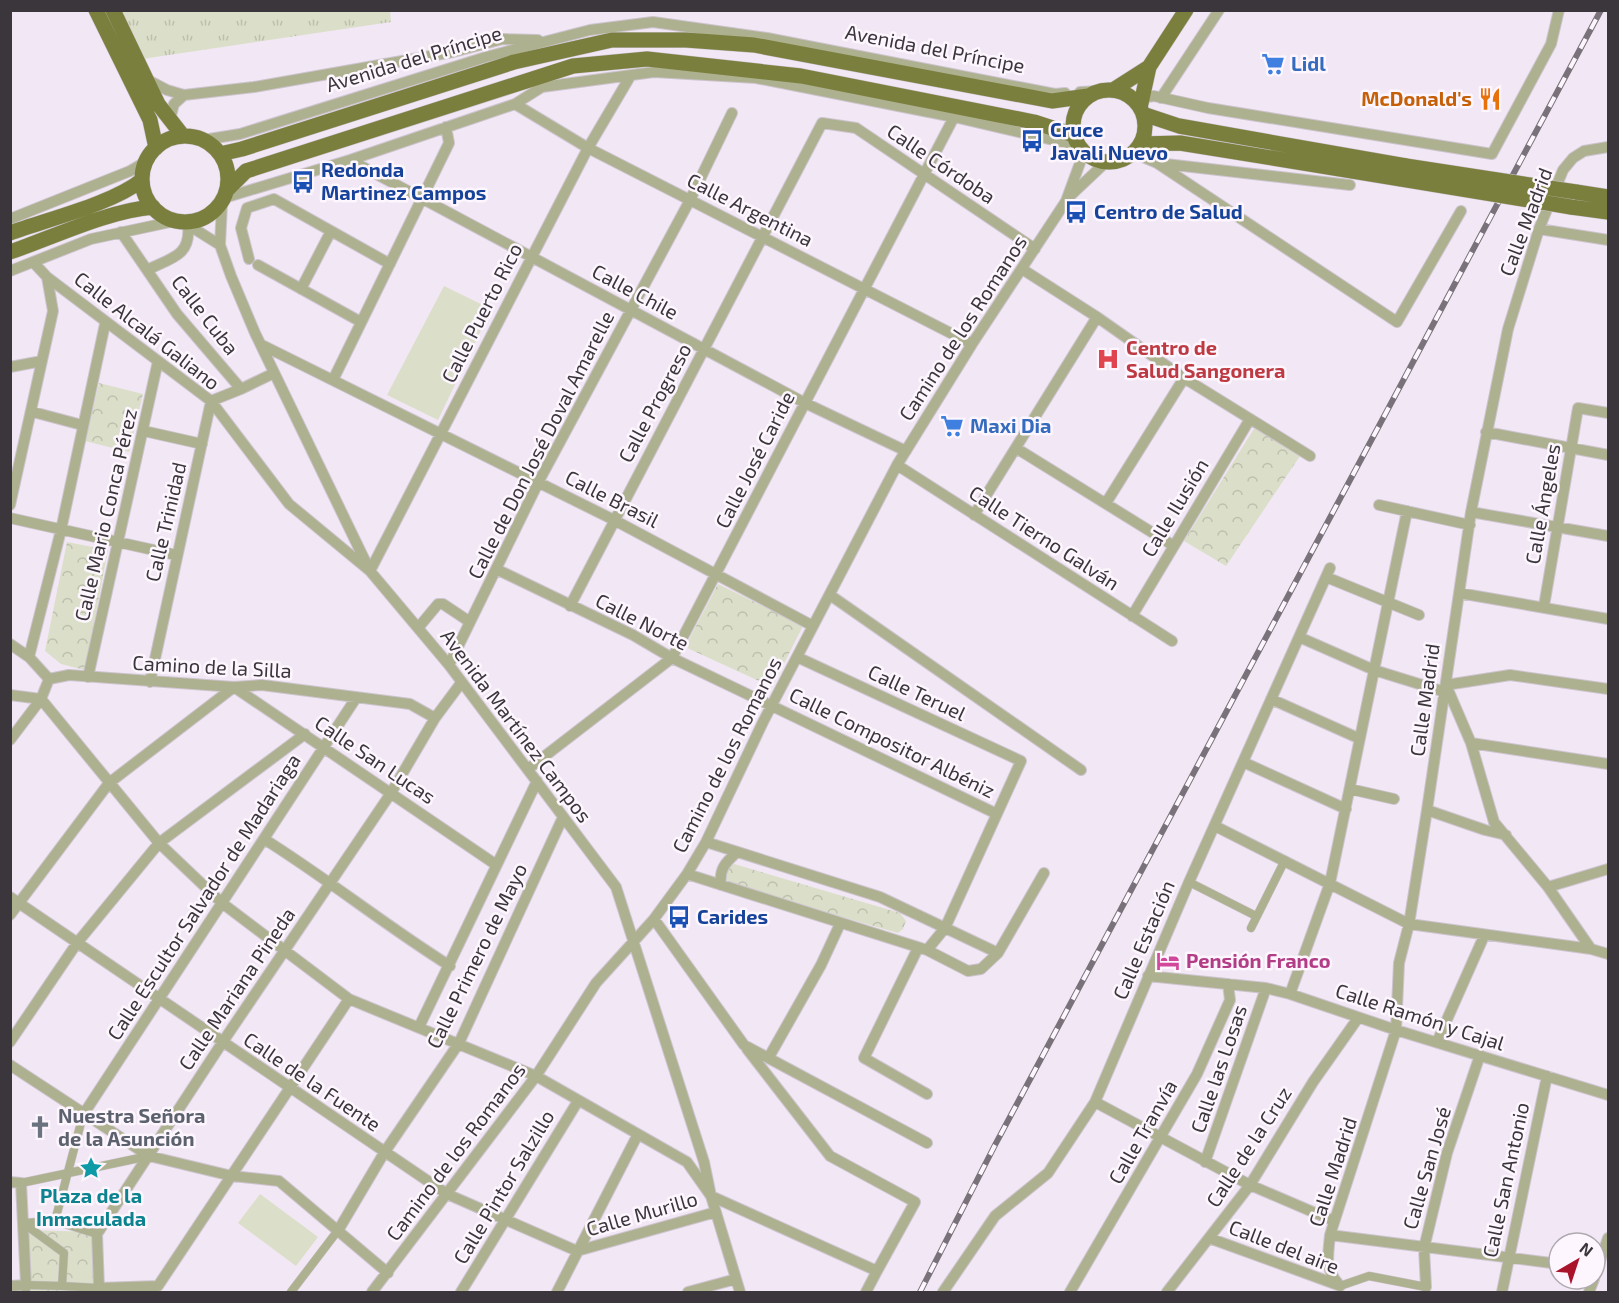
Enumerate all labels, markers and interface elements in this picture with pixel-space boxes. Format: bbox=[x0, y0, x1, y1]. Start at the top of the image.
street label: Avenida del Príncipe bbox=[843, 19, 1027, 77]
street label: Avenida del Príncipe bbox=[323, 20, 504, 96]
supermarket icon: Lidl bbox=[1260, 51, 1286, 77]
place label: Lidl bbox=[1291, 51, 1326, 75]
place label: McDonald's bbox=[1361, 86, 1472, 110]
restaurant icon: McDonald's bbox=[1477, 86, 1503, 112]
place label: Cruce Javali Nuevo bbox=[1050, 117, 1168, 164]
street label: Calle Córdoba bbox=[883, 118, 1000, 208]
bus stop icon: Cruce Javali Nuevo bbox=[1019, 128, 1045, 154]
place label: Redonda Martinez Campos bbox=[321, 157, 486, 204]
street label: Calle Madrid bbox=[1493, 164, 1557, 279]
street label: Calle Argentina bbox=[684, 167, 817, 251]
bus stop icon: Redonda Martinez Campos bbox=[290, 169, 316, 195]
bus stop icon: Centro de Salud bbox=[1063, 199, 1089, 225]
place label: Centro de Salud bbox=[1094, 199, 1243, 223]
street label: Camino de los Romanos bbox=[893, 230, 1031, 425]
street label: Calle Puerto Rico bbox=[436, 239, 527, 386]
street label: Calle Chile bbox=[588, 258, 683, 324]
street label: Calle Alcalá Galiano bbox=[70, 266, 225, 394]
street label: Calle Cuba bbox=[167, 270, 244, 359]
street label: Calle de Don José Doval Amarelle bbox=[462, 307, 618, 583]
place label: Centro de Salud Sangonera bbox=[1126, 335, 1285, 382]
street label: Calle Progreso bbox=[613, 339, 696, 466]
hospital icon: Centro de Salud Sangonera bbox=[1095, 346, 1121, 372]
street label: Calle José Caride bbox=[709, 387, 799, 532]
street label: Calle Mario Conca Pérez bbox=[69, 406, 141, 623]
supermarket icon: Maxi Dia bbox=[939, 413, 965, 439]
place label: Maxi Dia bbox=[970, 413, 1051, 437]
street label: Calle Ángeles bbox=[1520, 442, 1564, 566]
street label: Calle Ilusión bbox=[1135, 454, 1213, 561]
street label: Calle Trinidad bbox=[140, 460, 190, 584]
street label: Calle Brasil bbox=[562, 464, 663, 532]
street label: Calle Tierno Galván bbox=[965, 480, 1124, 595]
street label: Calle Norte bbox=[592, 587, 693, 655]
street label: Avenida Martínez Campos bbox=[436, 624, 597, 827]
street label: Calle Madrid bbox=[1404, 642, 1444, 758]
street label: Camino de la Silla bbox=[132, 650, 292, 682]
street label: Camino de los Romanos bbox=[666, 653, 786, 856]
street label: Calle Teruel bbox=[865, 659, 970, 725]
street label: Calle Compositor Albéniz bbox=[786, 682, 999, 802]
street label: Calle San Lucas bbox=[311, 710, 440, 808]
street label: Calle Escultor Salvador de Madariaga bbox=[101, 749, 305, 1044]
street label: Calle Primero de Mayo bbox=[421, 859, 531, 1052]
street label: Calle Estación bbox=[1107, 876, 1179, 1003]
street label: Calle Mariana Pineda bbox=[173, 903, 299, 1074]
bus stop icon: Carides bbox=[666, 904, 692, 930]
place label: Carides bbox=[697, 904, 768, 928]
hotel icon: Pensión Franco bbox=[1155, 948, 1181, 974]
place label: Pensión Franco bbox=[1186, 948, 1331, 972]
street label: Calle Ramón y Cajal bbox=[1333, 977, 1508, 1055]
street label: Calle las Losas bbox=[1185, 1001, 1251, 1136]
street label: Calle de la Fuente bbox=[239, 1026, 386, 1136]
street label: Camino de los Romanos bbox=[381, 1058, 530, 1245]
street label: Calle Tranvía bbox=[1103, 1075, 1182, 1188]
street label: Calle de la Cruz bbox=[1200, 1082, 1296, 1211]
street label: Calle San Antonio bbox=[1477, 1100, 1533, 1260]
place label: Nuestra Señora de la Asunción bbox=[58, 1103, 205, 1150]
street label: Calle San José bbox=[1397, 1104, 1455, 1232]
street label: Calle Pintor Salzillo bbox=[448, 1105, 559, 1268]
church icon: Nuestra Señora de la Asunción bbox=[27, 1114, 53, 1140]
street label: Calle Madrid bbox=[1303, 1114, 1361, 1230]
place icon: Plaza de la Inmaculada bbox=[78, 1155, 104, 1181]
place label: Plaza de la Inmaculada bbox=[36, 1183, 146, 1230]
street label: Calle Murillo bbox=[583, 1186, 700, 1240]
street label: Calle del aire bbox=[1226, 1214, 1343, 1278]
north arrow bbox=[1547, 1231, 1607, 1291]
text: N bbox=[1576, 1238, 1597, 1260]

